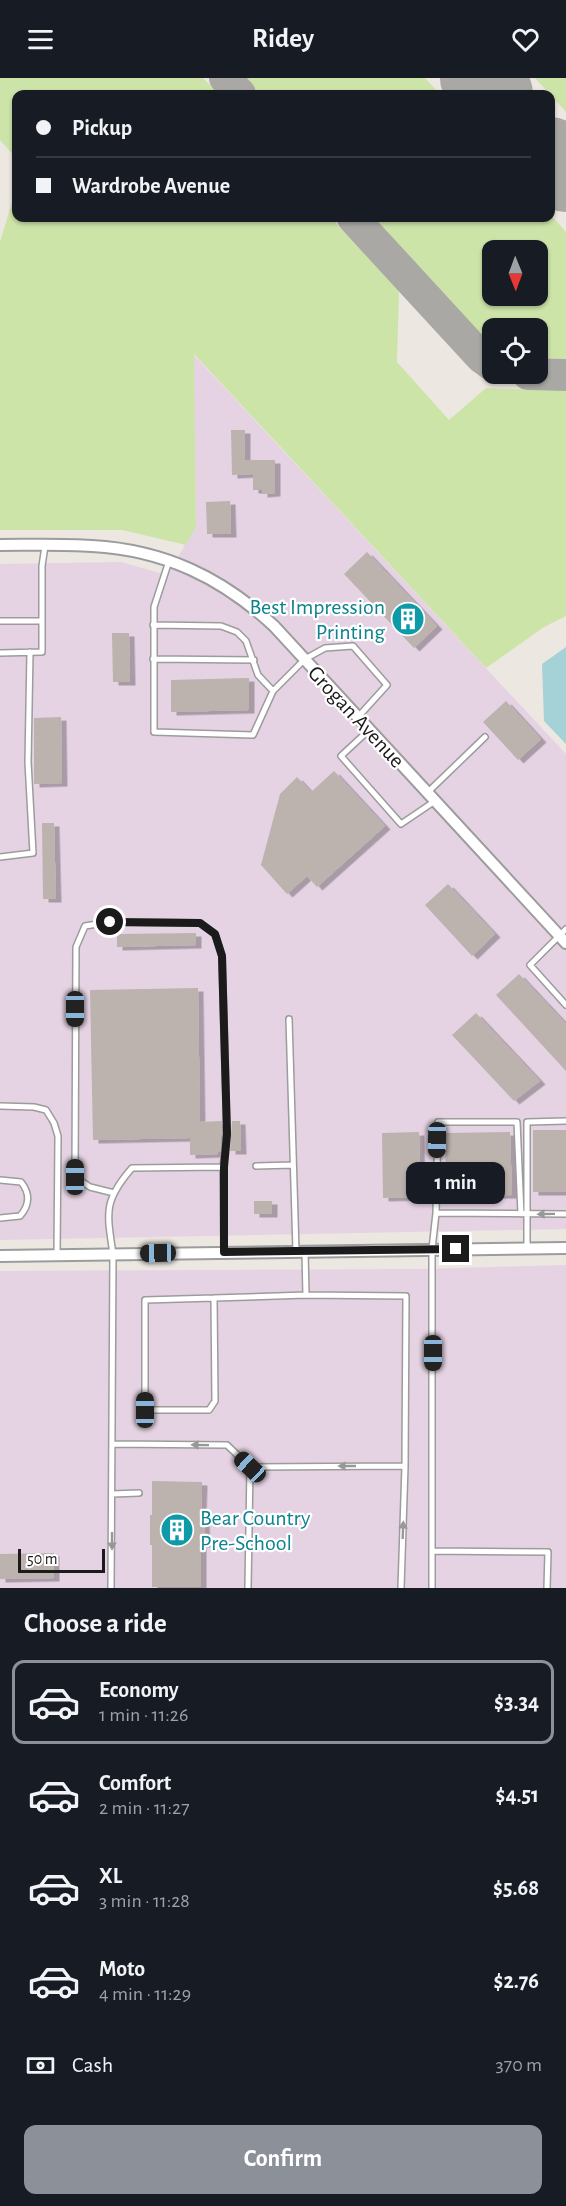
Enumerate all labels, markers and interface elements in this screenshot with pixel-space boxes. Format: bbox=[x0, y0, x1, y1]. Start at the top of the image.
icon: menu bbox=[24, 23, 57, 56]
icon: heart bbox=[509, 23, 542, 56]
text: Ridey bbox=[252, 25, 314, 52]
text: Pickup bbox=[72, 117, 132, 139]
text: Wardrobe Avenue bbox=[72, 175, 230, 197]
north arrow bbox=[482, 240, 548, 306]
map controls bbox=[482, 240, 548, 384]
button: locate bbox=[482, 318, 548, 384]
place label: Best Impression Printing bbox=[249, 596, 385, 643]
building icon: Best Impression Printing bbox=[390, 601, 426, 637]
street label: Grogan Avenue bbox=[304, 662, 409, 772]
route start bbox=[96, 908, 123, 935]
car bbox=[66, 991, 84, 1027]
car bbox=[428, 1122, 446, 1158]
car bbox=[66, 1159, 84, 1195]
callout: 1 min bbox=[406, 1162, 506, 1204]
text: 1 min bbox=[434, 1173, 477, 1193]
one-way arrow bbox=[537, 1209, 556, 1219]
route end bbox=[442, 1235, 469, 1262]
car bbox=[140, 1244, 176, 1262]
car bbox=[424, 1335, 442, 1371]
car bbox=[136, 1392, 154, 1428]
one-way arrow bbox=[190, 1440, 209, 1450]
car bbox=[231, 1448, 269, 1486]
one-way arrow bbox=[337, 1461, 356, 1471]
place label: Bear Country Pre-School bbox=[200, 1507, 311, 1554]
building icon: Bear Country Pre-School bbox=[159, 1512, 195, 1548]
one-way arrow bbox=[398, 1520, 408, 1539]
one-way arrow bbox=[107, 1531, 117, 1550]
scale bar bbox=[18, 1546, 105, 1574]
text: 50 m bbox=[27, 1551, 58, 1567]
text: Choose a ride bbox=[24, 1610, 167, 1637]
icon: car bbox=[27, 1675, 81, 1729]
text: Economy bbox=[99, 1679, 179, 1701]
text: $3.34 bbox=[494, 1691, 539, 1713]
text: 1 min · 11:26 bbox=[99, 1705, 188, 1725]
icon: car bbox=[27, 1768, 81, 1822]
text: Comfort bbox=[99, 1772, 171, 1794]
text: $4.51 bbox=[496, 1784, 539, 1806]
text: 2 min · 11:27 bbox=[99, 1798, 190, 1818]
icon: car bbox=[27, 1861, 81, 1915]
text: XL bbox=[99, 1865, 122, 1887]
text: $5.68 bbox=[493, 1877, 539, 1899]
text: 3 min · 11:28 bbox=[99, 1891, 190, 1911]
icon: car bbox=[27, 1954, 81, 2008]
text: Moto bbox=[99, 1958, 145, 1980]
text: $2.76 bbox=[494, 1970, 539, 1992]
text: 4 min · 11:29 bbox=[99, 1984, 191, 2004]
icon: cash bbox=[24, 2049, 57, 2082]
text: Cash bbox=[72, 2054, 113, 2076]
text: 370 m bbox=[496, 2055, 542, 2075]
button: Confirm bbox=[24, 2125, 542, 2194]

